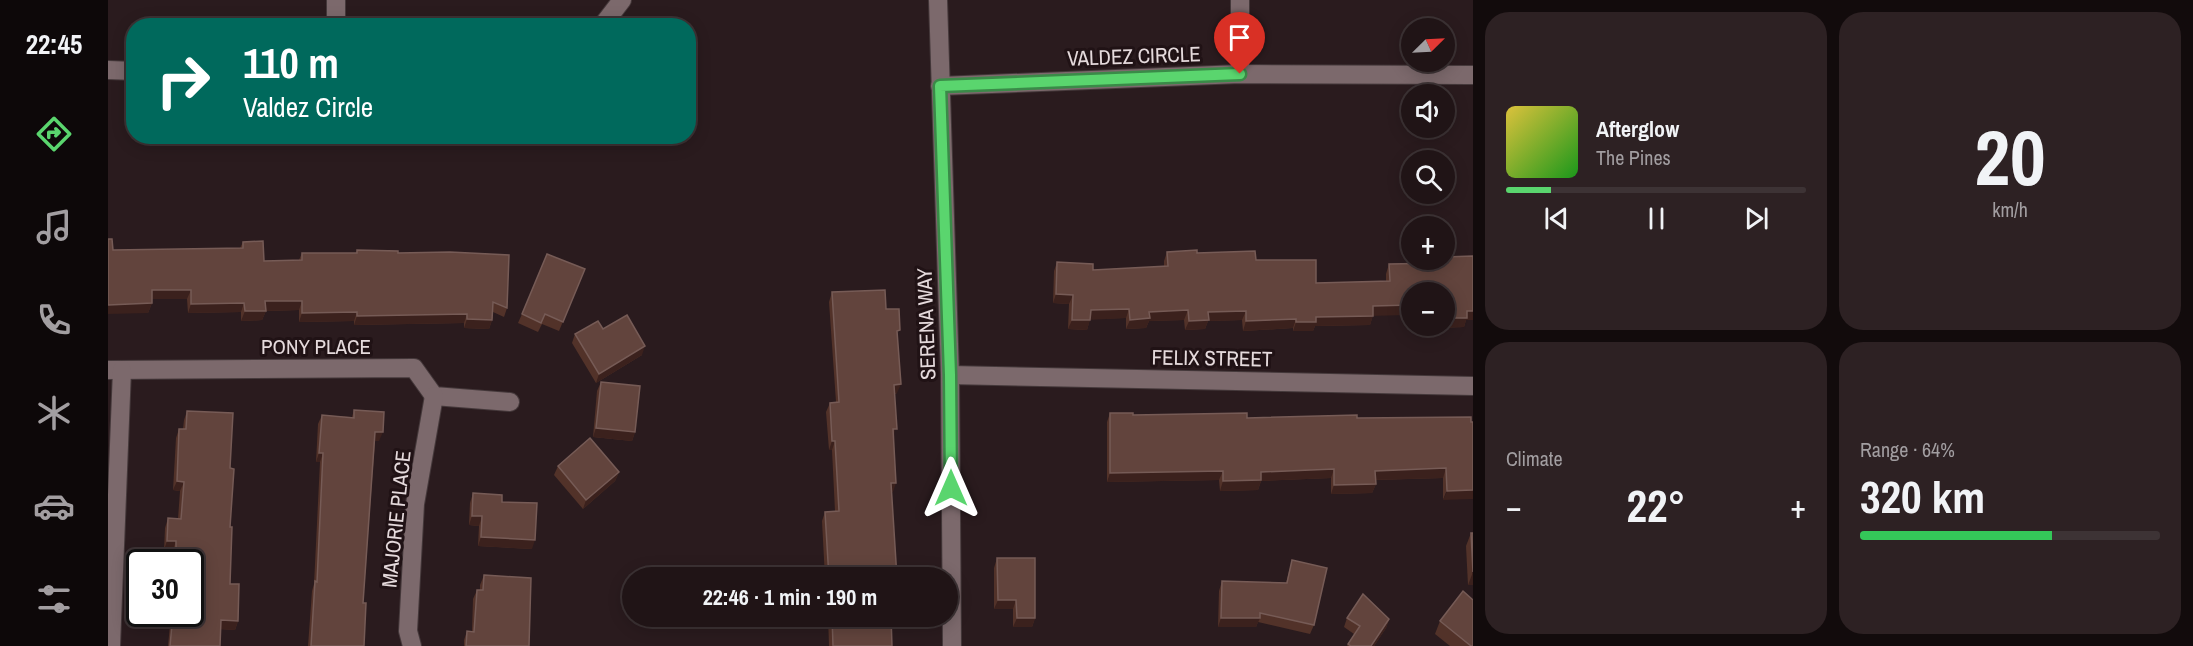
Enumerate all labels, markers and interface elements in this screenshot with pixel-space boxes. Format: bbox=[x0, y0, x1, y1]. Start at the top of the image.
pin bbox=[1214, 12, 1265, 74]
north arrow bbox=[1401, 18, 1455, 72]
map controls bbox=[1401, 18, 1455, 336]
icon: arrive bbox=[1223, 21, 1256, 54]
text: 22:45 bbox=[26, 26, 82, 62]
text: 110 m bbox=[243, 35, 339, 91]
street label: VALDEZ CIRCLE bbox=[1067, 39, 1201, 73]
icon: right bbox=[144, 42, 222, 120]
button: sound bbox=[1401, 84, 1455, 138]
text: Valdez Circle bbox=[243, 89, 373, 125]
text: 20 bbox=[1974, 104, 2046, 209]
icon: directions bbox=[33, 113, 75, 155]
text: Afterglow bbox=[1596, 114, 1679, 144]
text: The Pines bbox=[1596, 144, 1671, 171]
button: search bbox=[1401, 150, 1455, 204]
text: km/h bbox=[1992, 196, 2028, 223]
icon: previous bbox=[1540, 202, 1573, 235]
icon: pause bbox=[1640, 202, 1673, 235]
icon: next bbox=[1740, 202, 1773, 235]
icon: music bbox=[33, 206, 75, 248]
button: + bbox=[1401, 216, 1455, 270]
street label: SERENA WAY bbox=[910, 267, 942, 380]
button: − bbox=[1401, 282, 1455, 336]
icon: phone bbox=[33, 299, 75, 341]
street label: PONY PLACE bbox=[261, 332, 371, 361]
street label: FELIX STREET bbox=[1151, 342, 1273, 374]
icon: climate bbox=[33, 392, 75, 434]
text: Range · 64% bbox=[1860, 436, 1955, 463]
text: Climate bbox=[1506, 445, 1563, 472]
street label: MAJORIE PLACE bbox=[374, 449, 418, 589]
position arrow bbox=[919, 456, 983, 520]
text: 320 km bbox=[1860, 466, 1985, 527]
text: 22° bbox=[1626, 475, 1686, 536]
text: − bbox=[1506, 484, 1522, 528]
text: + bbox=[1790, 484, 1806, 528]
icon: car bbox=[33, 485, 75, 527]
speed limit sign: 30 bbox=[126, 549, 204, 627]
icon: filters bbox=[33, 578, 75, 620]
text: 22:46 · 1 min · 190 m bbox=[703, 582, 877, 612]

